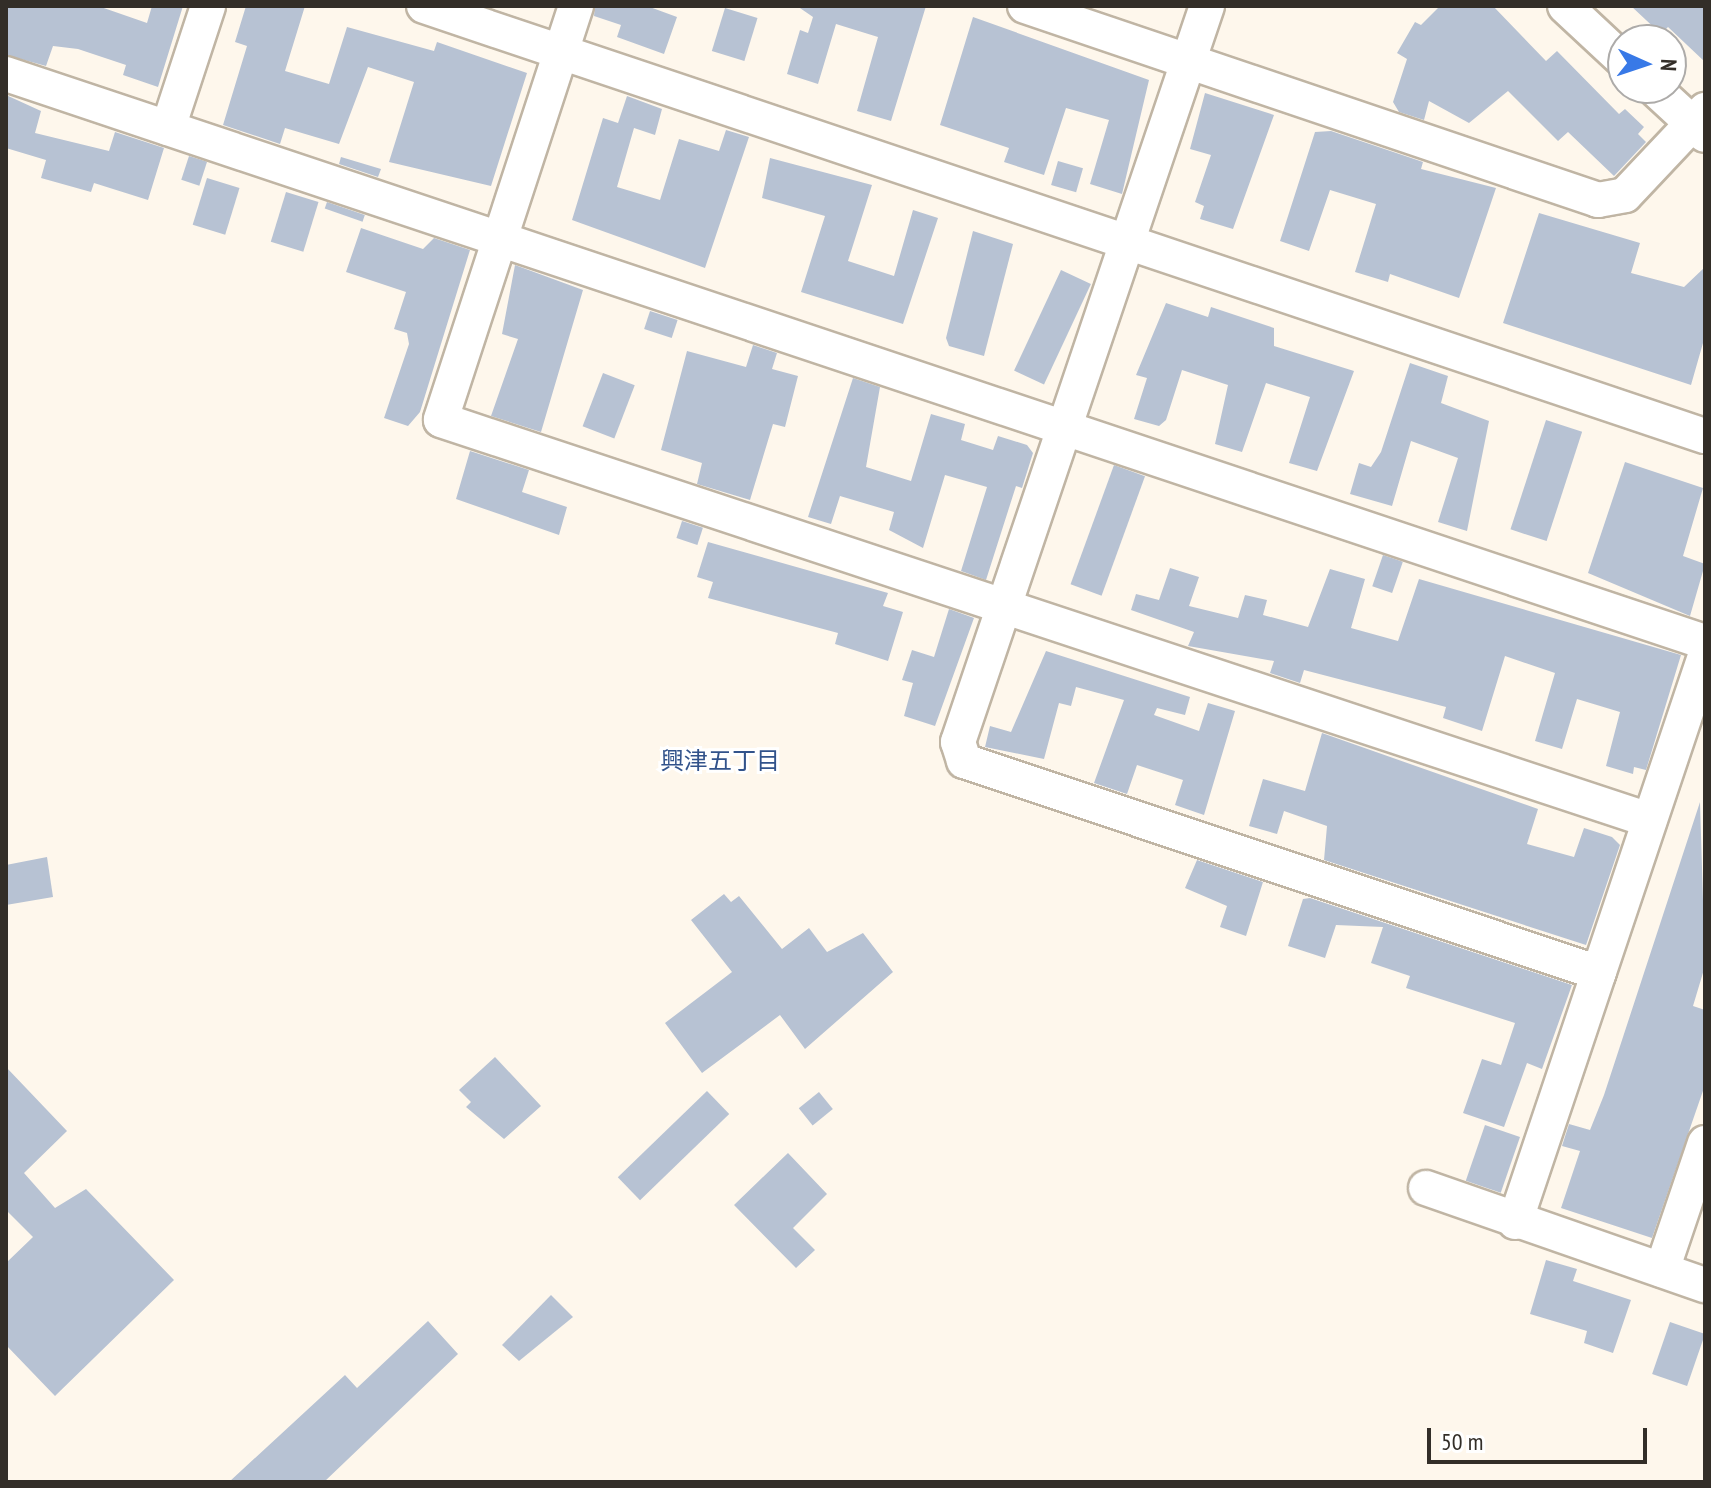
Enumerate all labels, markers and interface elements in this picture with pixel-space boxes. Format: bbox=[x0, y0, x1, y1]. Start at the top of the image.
north arrow bbox=[1607, 24, 1687, 104]
text: N bbox=[1655, 58, 1683, 72]
district label: 興津五丁目 bbox=[660, 747, 780, 775]
scale bar bbox=[1431, 1412, 1651, 1462]
text: 50 m bbox=[1441, 1426, 1483, 1457]

